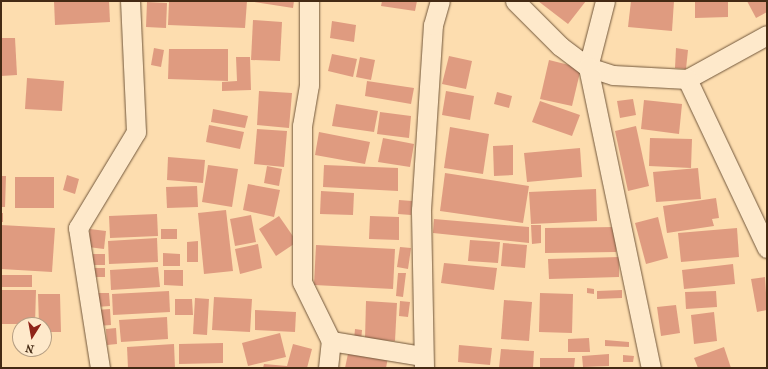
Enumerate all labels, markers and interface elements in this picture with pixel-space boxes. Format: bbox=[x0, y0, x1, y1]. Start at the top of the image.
north arrow bbox=[12, 317, 52, 357]
text: N bbox=[24, 341, 35, 355]

